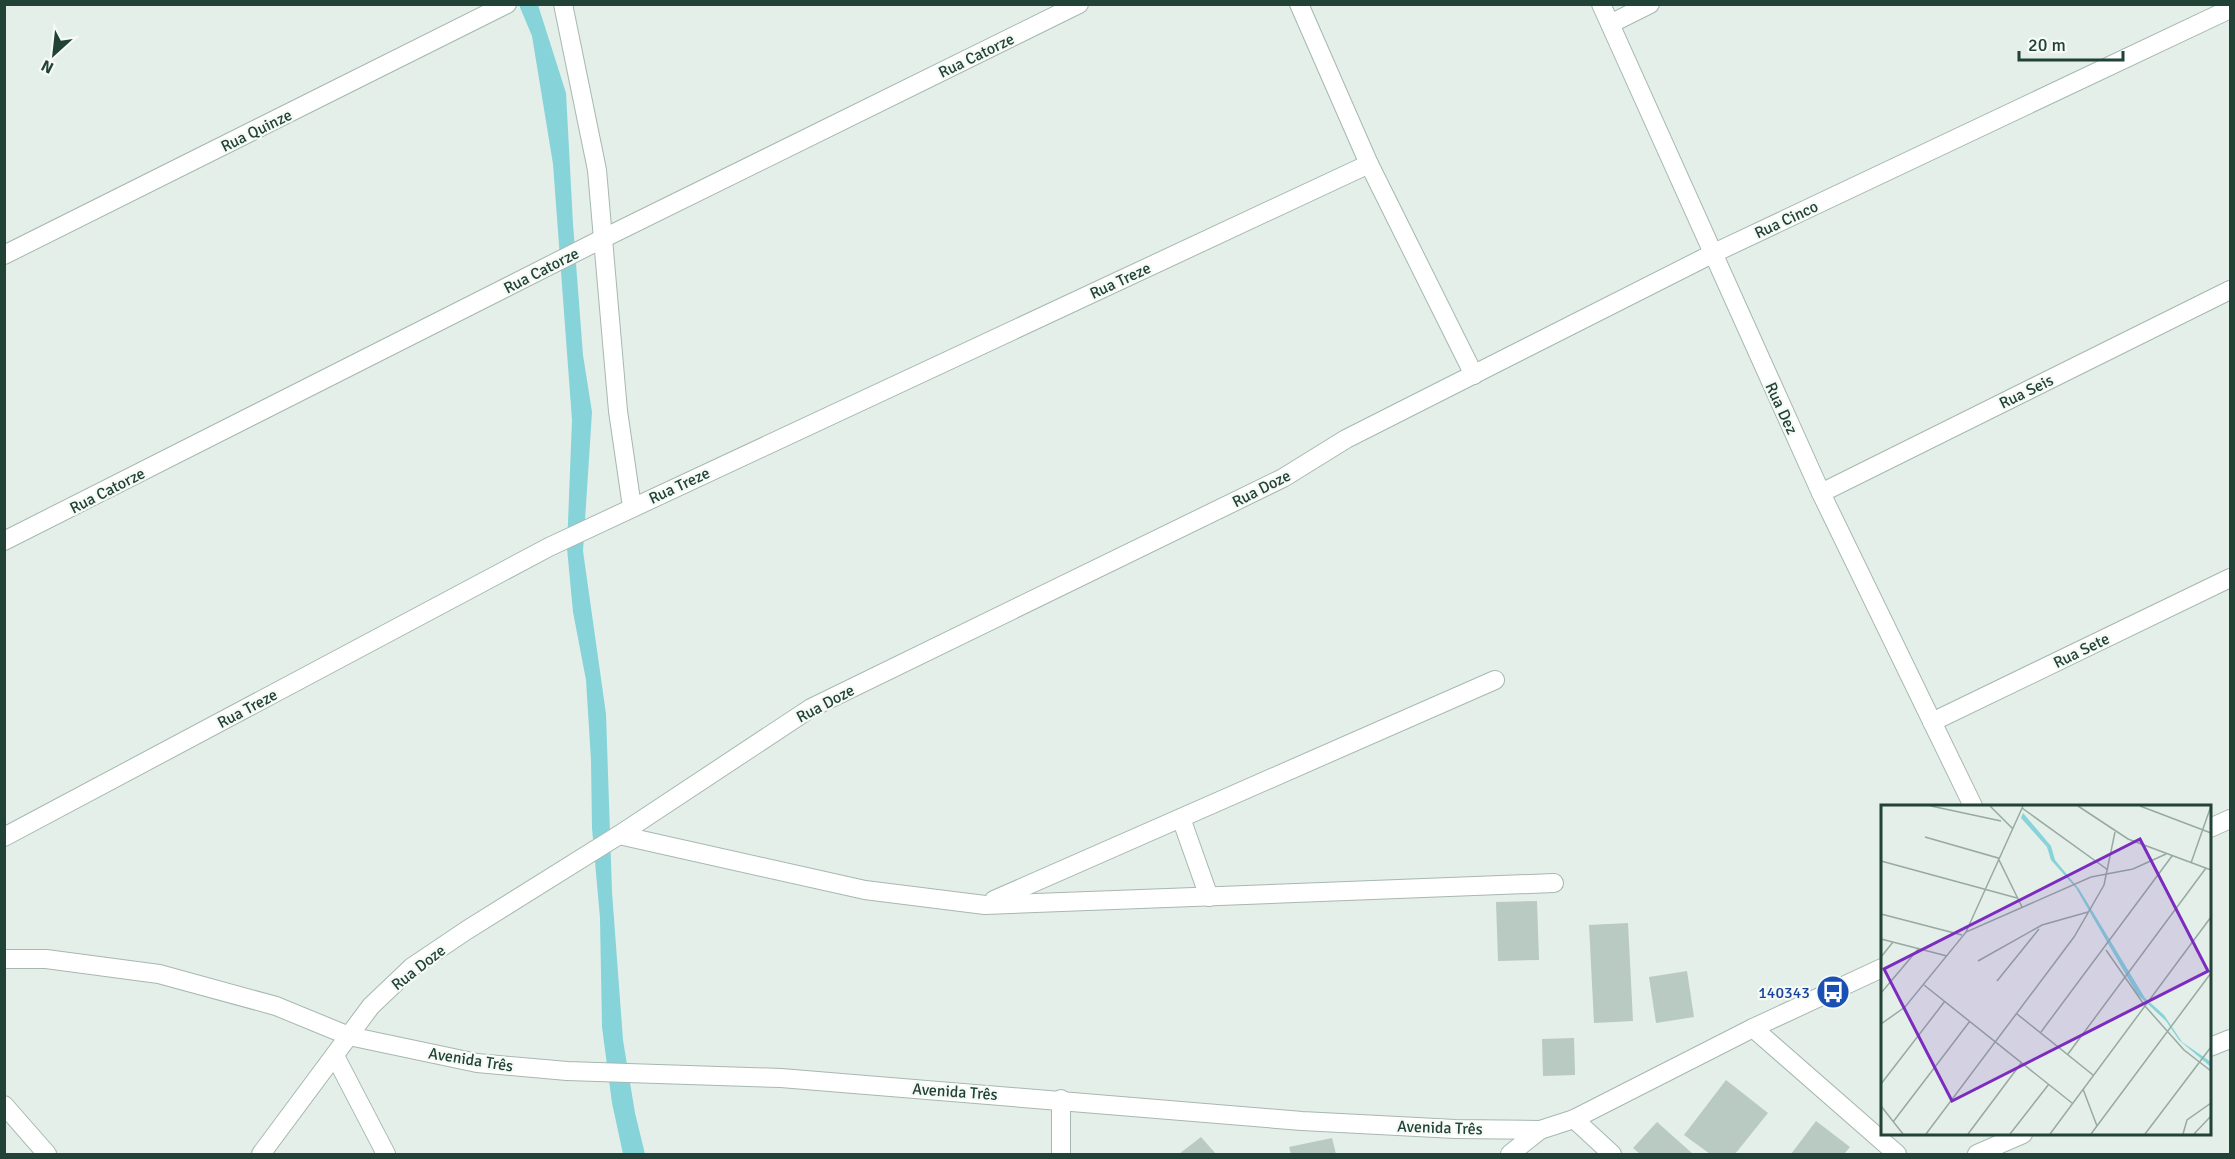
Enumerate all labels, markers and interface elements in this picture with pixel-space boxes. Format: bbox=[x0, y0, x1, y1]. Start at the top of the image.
north arrow bbox=[24, 24, 84, 84]
scale bar bbox=[2019, 24, 2122, 62]
street label: Rua Catorze bbox=[935, 29, 1018, 83]
text: 20 m bbox=[2028, 34, 2066, 56]
text: N bbox=[38, 55, 57, 78]
street label: Rua Quinze bbox=[218, 105, 295, 157]
street label: Rua Cinco bbox=[1751, 196, 1822, 243]
street label: Rua Catorze bbox=[500, 243, 582, 298]
street label: Rua Treze bbox=[1087, 258, 1154, 304]
street label: Rua Seis bbox=[1996, 370, 2057, 414]
street label: Rua Dez bbox=[1760, 379, 1802, 438]
street label: Rua Catorze bbox=[66, 463, 148, 518]
street label: Rua Treze bbox=[646, 463, 713, 509]
street label: Rua Doze bbox=[1229, 466, 1294, 512]
street label: Rua Sete bbox=[2050, 629, 2113, 673]
street label: Rua Doze bbox=[793, 680, 858, 728]
street label: Rua Treze bbox=[214, 685, 281, 733]
inset map bbox=[1881, 805, 2211, 1135]
street label: Rua Doze bbox=[388, 941, 450, 995]
bus stop icon: 140343 bbox=[1815, 974, 1851, 1010]
place label: 140343 bbox=[1758, 983, 1810, 1003]
street label: Avenida Três bbox=[427, 1043, 515, 1077]
street label: Avenida Três bbox=[912, 1079, 998, 1105]
street label: Avenida Três bbox=[1397, 1117, 1483, 1139]

